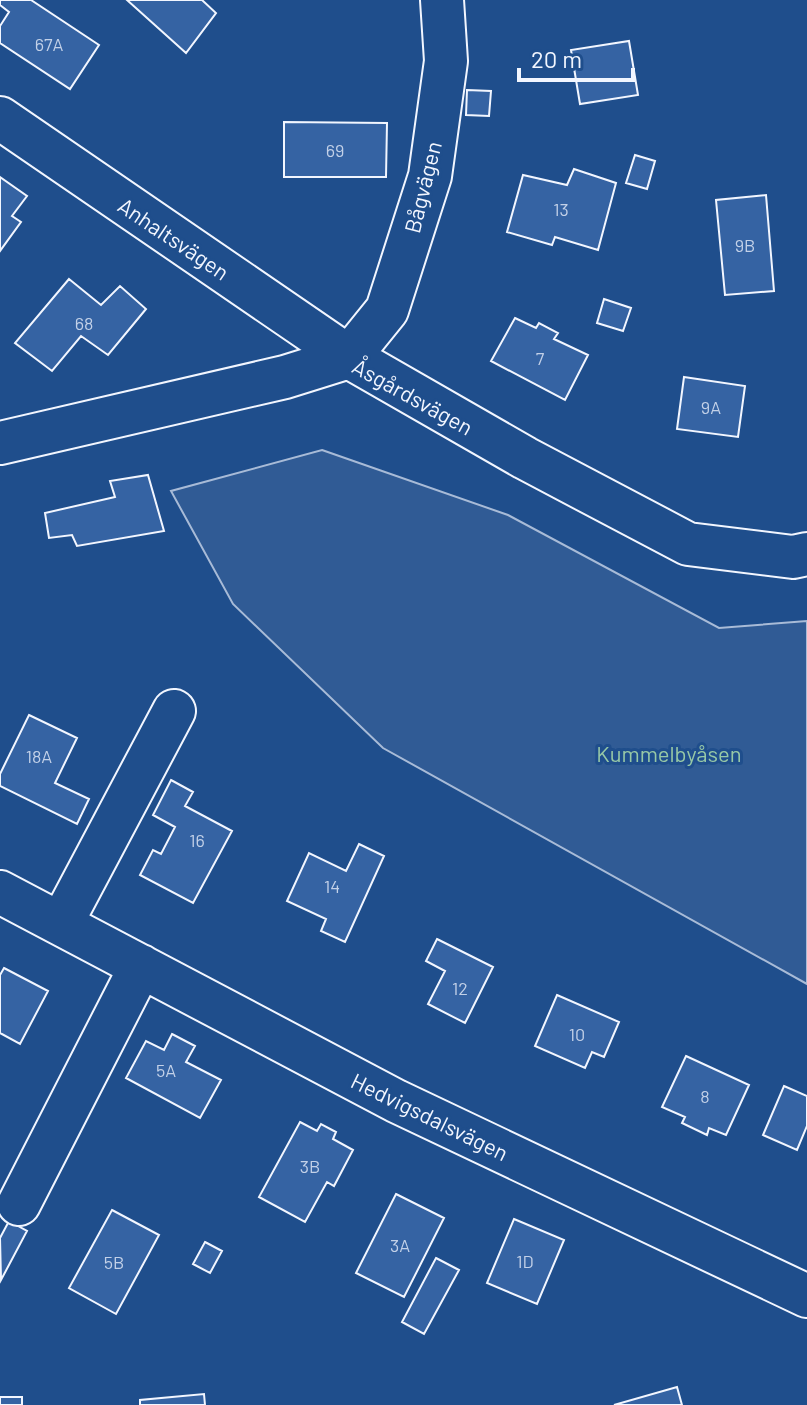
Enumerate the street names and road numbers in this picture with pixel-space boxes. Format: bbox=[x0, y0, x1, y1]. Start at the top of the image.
street label: Bågvägen bbox=[398, 139, 446, 235]
street label: Anhaltsvägen bbox=[114, 191, 234, 285]
street label: Åsgårdsvägen bbox=[348, 352, 478, 440]
street label: Hedvigsdalsvägen bbox=[347, 1067, 513, 1165]

